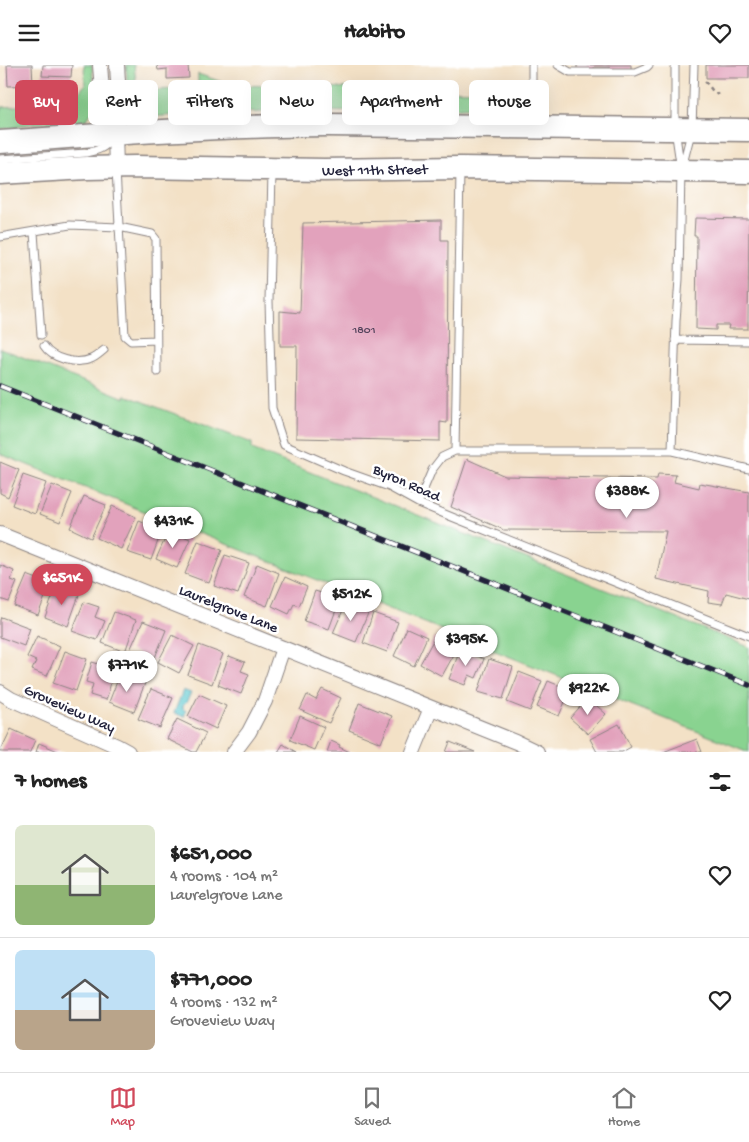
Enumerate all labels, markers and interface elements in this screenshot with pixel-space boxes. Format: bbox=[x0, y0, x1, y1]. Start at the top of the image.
icon: menu bbox=[15, 19, 43, 47]
icon: heart bbox=[706, 19, 734, 47]
text: Habito bbox=[344, 20, 405, 46]
chip: Buy bbox=[15, 80, 78, 125]
chip: Rent bbox=[88, 80, 158, 125]
chip: Filters bbox=[168, 80, 251, 125]
chip: New bbox=[261, 80, 332, 125]
chip: Apartment bbox=[342, 80, 459, 125]
chip: House bbox=[469, 80, 549, 125]
street label: West 11th Street bbox=[322, 161, 430, 181]
house number: 1801 bbox=[351, 324, 376, 338]
street label: Byron Road bbox=[369, 461, 444, 507]
pin: $388K bbox=[592, 477, 662, 519]
text: $388K bbox=[606, 483, 648, 502]
pin: $431K bbox=[138, 507, 208, 549]
text: $431K bbox=[154, 513, 192, 532]
pin: $651K bbox=[27, 563, 97, 606]
text: $651K bbox=[43, 570, 81, 589]
pin: $512K bbox=[316, 579, 386, 622]
street label: Laurelgrove Lane bbox=[176, 582, 281, 638]
text: $512K bbox=[332, 586, 370, 605]
pin: $395K bbox=[431, 625, 501, 667]
text: $395K bbox=[446, 631, 486, 650]
pin: $771K bbox=[92, 651, 162, 693]
text: $771K bbox=[107, 657, 147, 676]
pin: $922K bbox=[553, 673, 623, 716]
text: $922K bbox=[568, 680, 608, 699]
street label: Groveview Way bbox=[21, 682, 118, 738]
icon: filters bbox=[706, 768, 734, 796]
text: 7 homes bbox=[15, 770, 87, 795]
text: $651,000 bbox=[170, 843, 252, 868]
icon: home bbox=[55, 845, 115, 905]
icon: heart bbox=[706, 861, 734, 889]
text: 4 rooms · 104 m² bbox=[170, 868, 278, 887]
text: Laurelgrove Lane bbox=[170, 887, 282, 906]
text: $771,000 bbox=[170, 969, 252, 994]
icon: home bbox=[55, 970, 115, 1030]
icon: heart bbox=[706, 986, 734, 1014]
text: 4 rooms · 132 m² bbox=[170, 994, 278, 1013]
text: Groveview Way bbox=[170, 1013, 275, 1032]
tab: Map bbox=[109, 1084, 137, 1131]
tab: Saved bbox=[354, 1084, 390, 1131]
tab: Home bbox=[608, 1084, 640, 1131]

